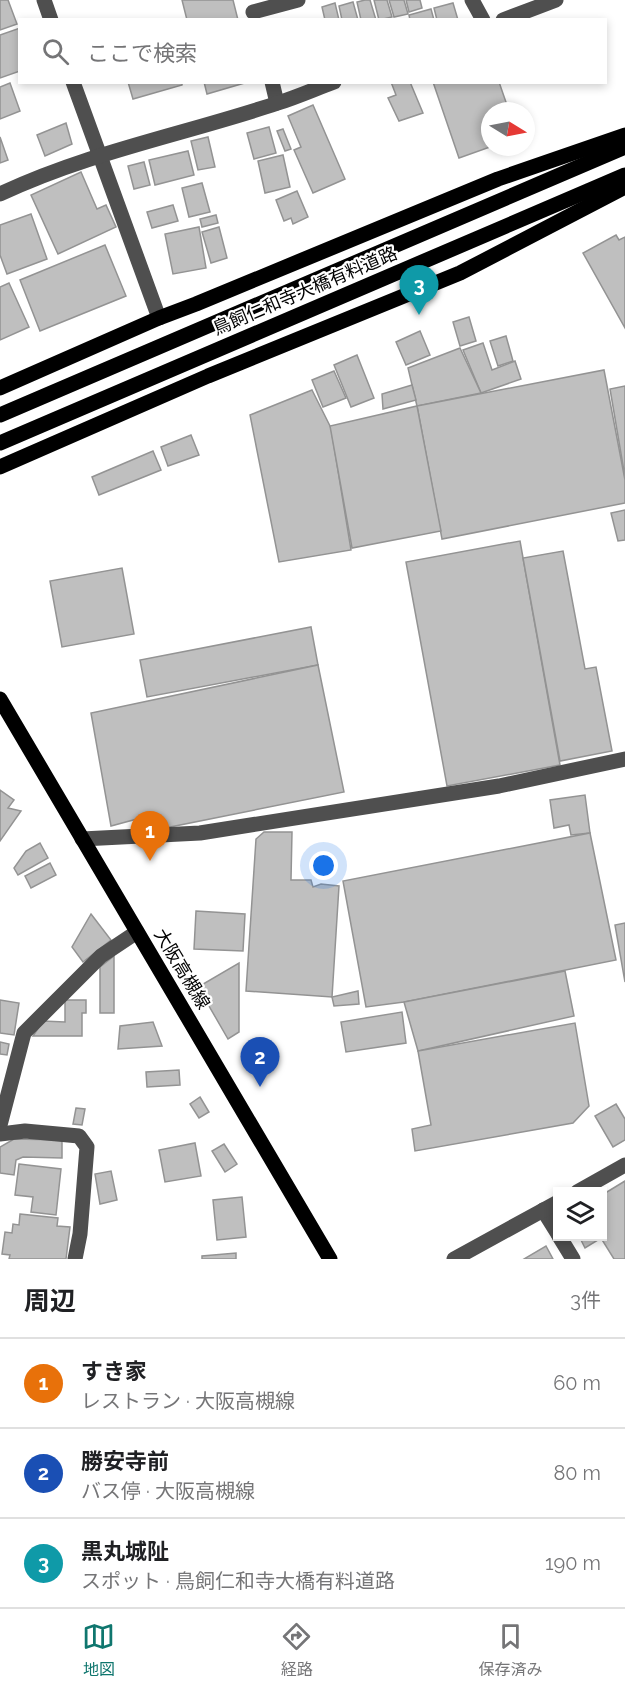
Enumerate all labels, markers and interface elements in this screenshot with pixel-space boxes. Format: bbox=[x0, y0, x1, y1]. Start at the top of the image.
search box bbox=[18, 18, 607, 84]
icon: search bbox=[39, 35, 72, 68]
text: ここで検索 bbox=[87, 40, 197, 66]
north arrow bbox=[481, 102, 535, 156]
street label: 鳥飼仁和寺大橋有料道路 bbox=[210, 242, 400, 339]
pin: 3 bbox=[400, 266, 438, 315]
pin: 1 bbox=[130, 812, 170, 861]
your location bbox=[309, 851, 338, 880]
street label: 大阪高槻線 bbox=[150, 925, 215, 1013]
pin: 2 bbox=[240, 1038, 280, 1087]
map controls bbox=[553, 1187, 607, 1241]
button: layers bbox=[553, 1187, 607, 1241]
text: 周辺 bbox=[24, 1286, 76, 1316]
text: 3件 bbox=[570, 1288, 601, 1312]
text: すき家 bbox=[81, 1358, 147, 1384]
text: 1 bbox=[39, 1371, 48, 1395]
text: 60 m bbox=[553, 1371, 601, 1395]
text: レストラン · 大阪高槻線 bbox=[81, 1389, 295, 1413]
text: 勝安寺前 bbox=[81, 1448, 169, 1474]
text: 2 bbox=[38, 1461, 49, 1485]
text: 80 m bbox=[553, 1461, 601, 1485]
text: バス停 · 大阪高槻線 bbox=[81, 1479, 255, 1503]
text: 黒丸城阯 bbox=[81, 1538, 169, 1564]
text: 3 bbox=[38, 1551, 49, 1575]
text: 190 m bbox=[545, 1551, 601, 1575]
text: スポット · 鳥飼仁和寺大橋有料道路 bbox=[81, 1569, 395, 1593]
tab: 地図 bbox=[82, 1620, 115, 1680]
tab: 経路 bbox=[280, 1620, 313, 1680]
tab: 保存済み bbox=[478, 1620, 542, 1680]

